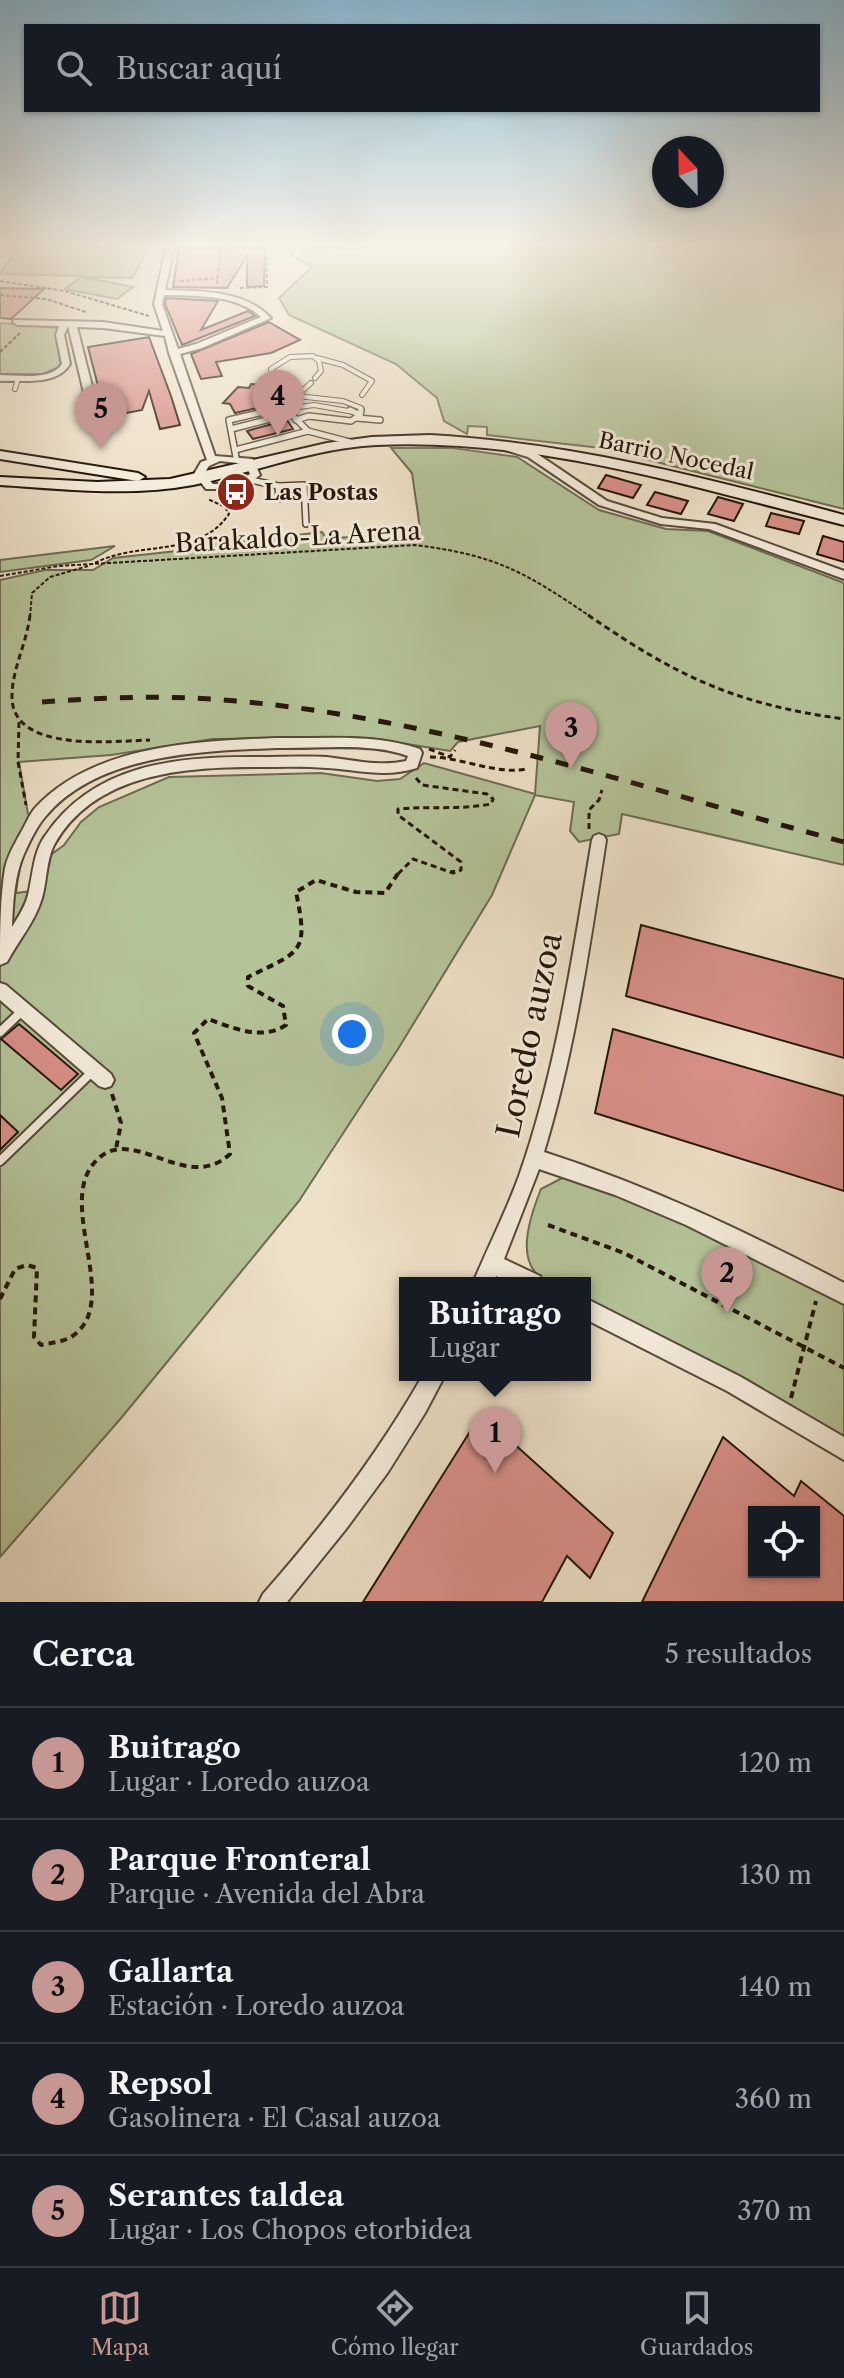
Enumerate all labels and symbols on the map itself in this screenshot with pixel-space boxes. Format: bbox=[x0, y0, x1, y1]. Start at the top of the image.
north arrow bbox=[652, 136, 724, 208]
pin: 4 bbox=[252, 370, 304, 436]
pin: 5 bbox=[75, 383, 127, 449]
street label: Barrio Nocedal bbox=[596, 426, 757, 486]
bus stop icon: Las Postas bbox=[215, 471, 257, 513]
place label: Las Postas bbox=[264, 479, 378, 506]
street label: Barakaldo-La Arena bbox=[174, 515, 422, 559]
pin: 3 bbox=[545, 702, 597, 768]
street label: Loredo auzoa bbox=[488, 929, 570, 1141]
your location bbox=[332, 1014, 372, 1054]
pin: 2 bbox=[701, 1247, 753, 1313]
pin: 1 bbox=[469, 1407, 521, 1473]

